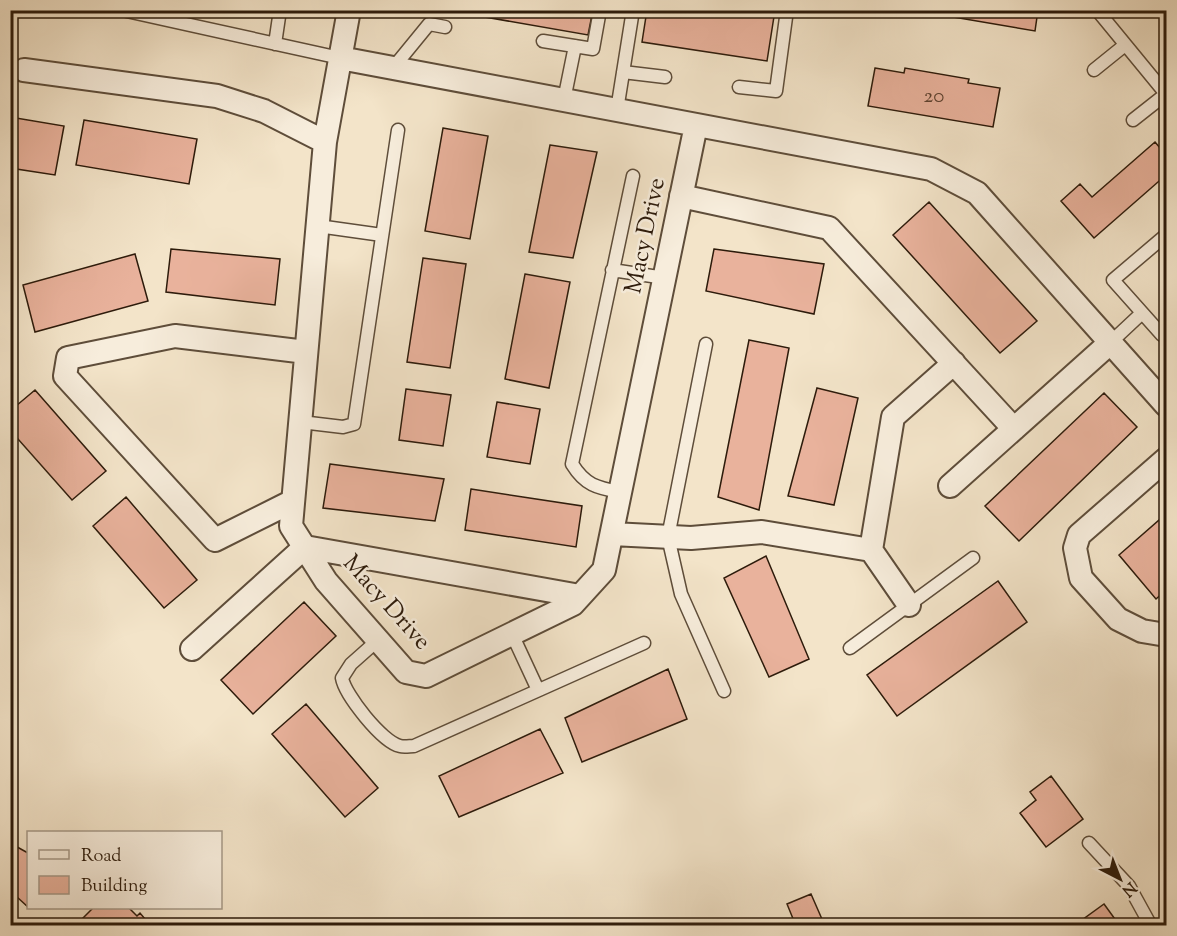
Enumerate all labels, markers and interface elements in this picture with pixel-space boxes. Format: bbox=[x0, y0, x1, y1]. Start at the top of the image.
house number: 20 bbox=[924, 82, 944, 112]
street label: Macy Drive bbox=[617, 175, 675, 297]
street label: Macy Drive bbox=[334, 548, 438, 658]
legend bbox=[27, 831, 222, 909]
text: Road bbox=[81, 844, 121, 870]
north arrow bbox=[1090, 849, 1150, 909]
text: Building bbox=[81, 874, 147, 900]
text: N bbox=[1116, 875, 1141, 901]

